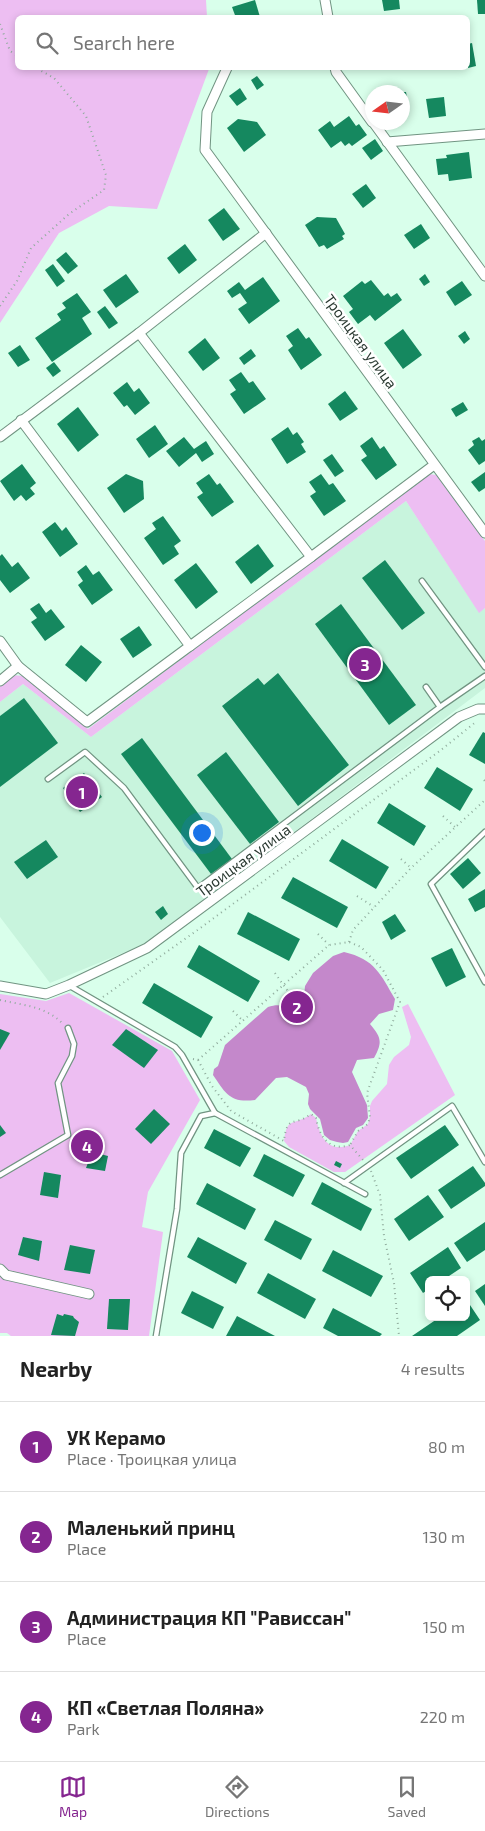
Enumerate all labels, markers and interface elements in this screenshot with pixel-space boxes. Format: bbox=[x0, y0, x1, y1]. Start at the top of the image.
search box bbox=[15, 15, 470, 70]
icon: search bbox=[33, 29, 61, 57]
text: Search here bbox=[73, 31, 175, 54]
north arrow bbox=[365, 85, 410, 130]
street label: Троицкая улица bbox=[320, 290, 401, 392]
pin: 3 bbox=[349, 645, 381, 683]
pin: 1 bbox=[66, 773, 98, 811]
your location bbox=[189, 820, 215, 846]
street label: Троицкая улица bbox=[192, 820, 294, 901]
pin: 2 bbox=[281, 988, 313, 1026]
pin: 4 bbox=[71, 1127, 103, 1165]
map controls bbox=[425, 1276, 470, 1321]
button: locate bbox=[425, 1276, 470, 1321]
text: Nearby bbox=[20, 1356, 92, 1381]
text: 4 results bbox=[401, 1359, 465, 1378]
text: УК Керамо bbox=[67, 1426, 166, 1449]
text: 1 bbox=[33, 1437, 39, 1456]
text: 80 m bbox=[428, 1437, 465, 1456]
text: Place · Троицкая улица bbox=[67, 1449, 237, 1468]
text: Маленький принц bbox=[67, 1516, 235, 1539]
text: 2 bbox=[31, 1527, 41, 1546]
text: 130 m bbox=[423, 1527, 465, 1546]
text: Place bbox=[67, 1539, 106, 1558]
text: Администрация КП "Рависсан" bbox=[67, 1606, 351, 1629]
text: 3 bbox=[31, 1617, 41, 1636]
text: 150 m bbox=[423, 1617, 465, 1636]
text: Place bbox=[67, 1629, 106, 1648]
text: КП «Светлая Поляна» bbox=[67, 1696, 264, 1719]
text: 4 bbox=[31, 1707, 41, 1726]
text: 220 m bbox=[420, 1707, 465, 1726]
text: Park bbox=[67, 1719, 100, 1738]
tab: Map bbox=[59, 1773, 87, 1820]
tab: Directions bbox=[205, 1773, 270, 1820]
tab: Saved bbox=[388, 1773, 426, 1820]

